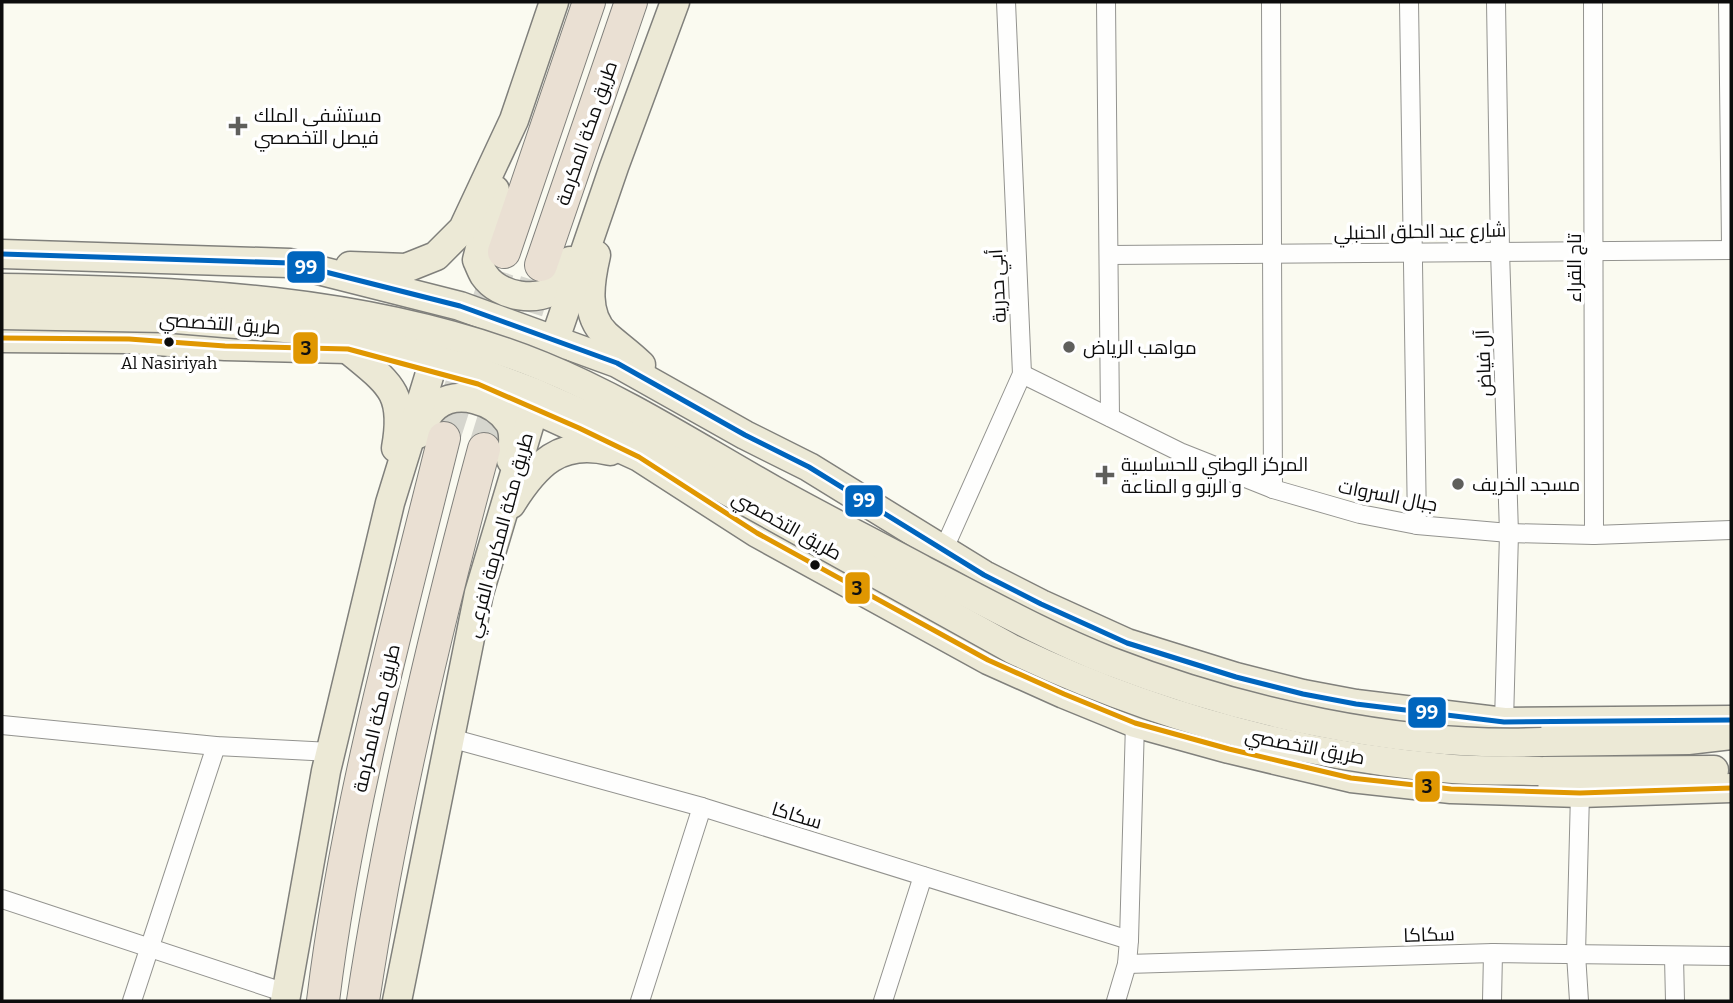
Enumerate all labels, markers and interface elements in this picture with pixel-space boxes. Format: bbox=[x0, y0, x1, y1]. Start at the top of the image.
street label: طريق مكة المكرمة bbox=[551, 58, 623, 209]
place label: مستشفى الملك فيصل التخصصي bbox=[254, 104, 382, 152]
marker: مستشفى الملك فيصل التخصصي bbox=[228, 116, 248, 136]
street label: شارع عبد الحلق الحنبلي bbox=[1333, 218, 1507, 248]
street label: تاج القراء bbox=[1563, 233, 1588, 303]
street label: أبي حدرية bbox=[984, 248, 1014, 324]
line badge: 99 bbox=[286, 250, 326, 284]
text: 99 bbox=[295, 256, 317, 279]
street label: طريق التخصصي bbox=[158, 308, 281, 342]
street label: آل فياض bbox=[1471, 329, 1496, 397]
line badge: 3 bbox=[292, 331, 319, 365]
marker: Al Nasiriyah bbox=[162, 335, 176, 349]
place label: مواهب الرياض bbox=[1083, 336, 1197, 359]
text: 3 bbox=[301, 337, 312, 360]
marker: مواهب الرياض bbox=[1061, 339, 1077, 355]
place label: Al Nasiriyah bbox=[121, 353, 218, 374]
street label: طريق مكة المكرمة الفرعي bbox=[461, 430, 541, 641]
place label: المركز الوطني للحساسية و الربو و المناعة bbox=[1121, 453, 1308, 498]
marker: المركز الوطني للحساسية و الربو و المناعة bbox=[1095, 465, 1115, 485]
place label: مسجد الخريف bbox=[1472, 473, 1580, 496]
street label: جبال السروات bbox=[1336, 475, 1440, 516]
marker: مسجد الخريف bbox=[1450, 476, 1466, 492]
line badge: 99 bbox=[844, 484, 884, 518]
street label: طريق التخصصي bbox=[727, 486, 846, 568]
text: 99 bbox=[853, 489, 875, 512]
unlabelled marker bbox=[808, 558, 822, 572]
line badge: 3 bbox=[844, 571, 871, 605]
text: 3 bbox=[852, 577, 863, 600]
street label: طريق مكة المكرمة bbox=[348, 642, 406, 795]
line badge: 99 bbox=[1407, 696, 1447, 729]
text: 99 bbox=[1416, 701, 1438, 724]
street label: طريق التخصصي bbox=[1242, 724, 1367, 772]
line badge: 3 bbox=[1414, 770, 1441, 803]
text: 3 bbox=[1422, 775, 1433, 798]
street label: سكاكا bbox=[769, 797, 825, 834]
street label: سكاكا bbox=[1403, 922, 1455, 947]

